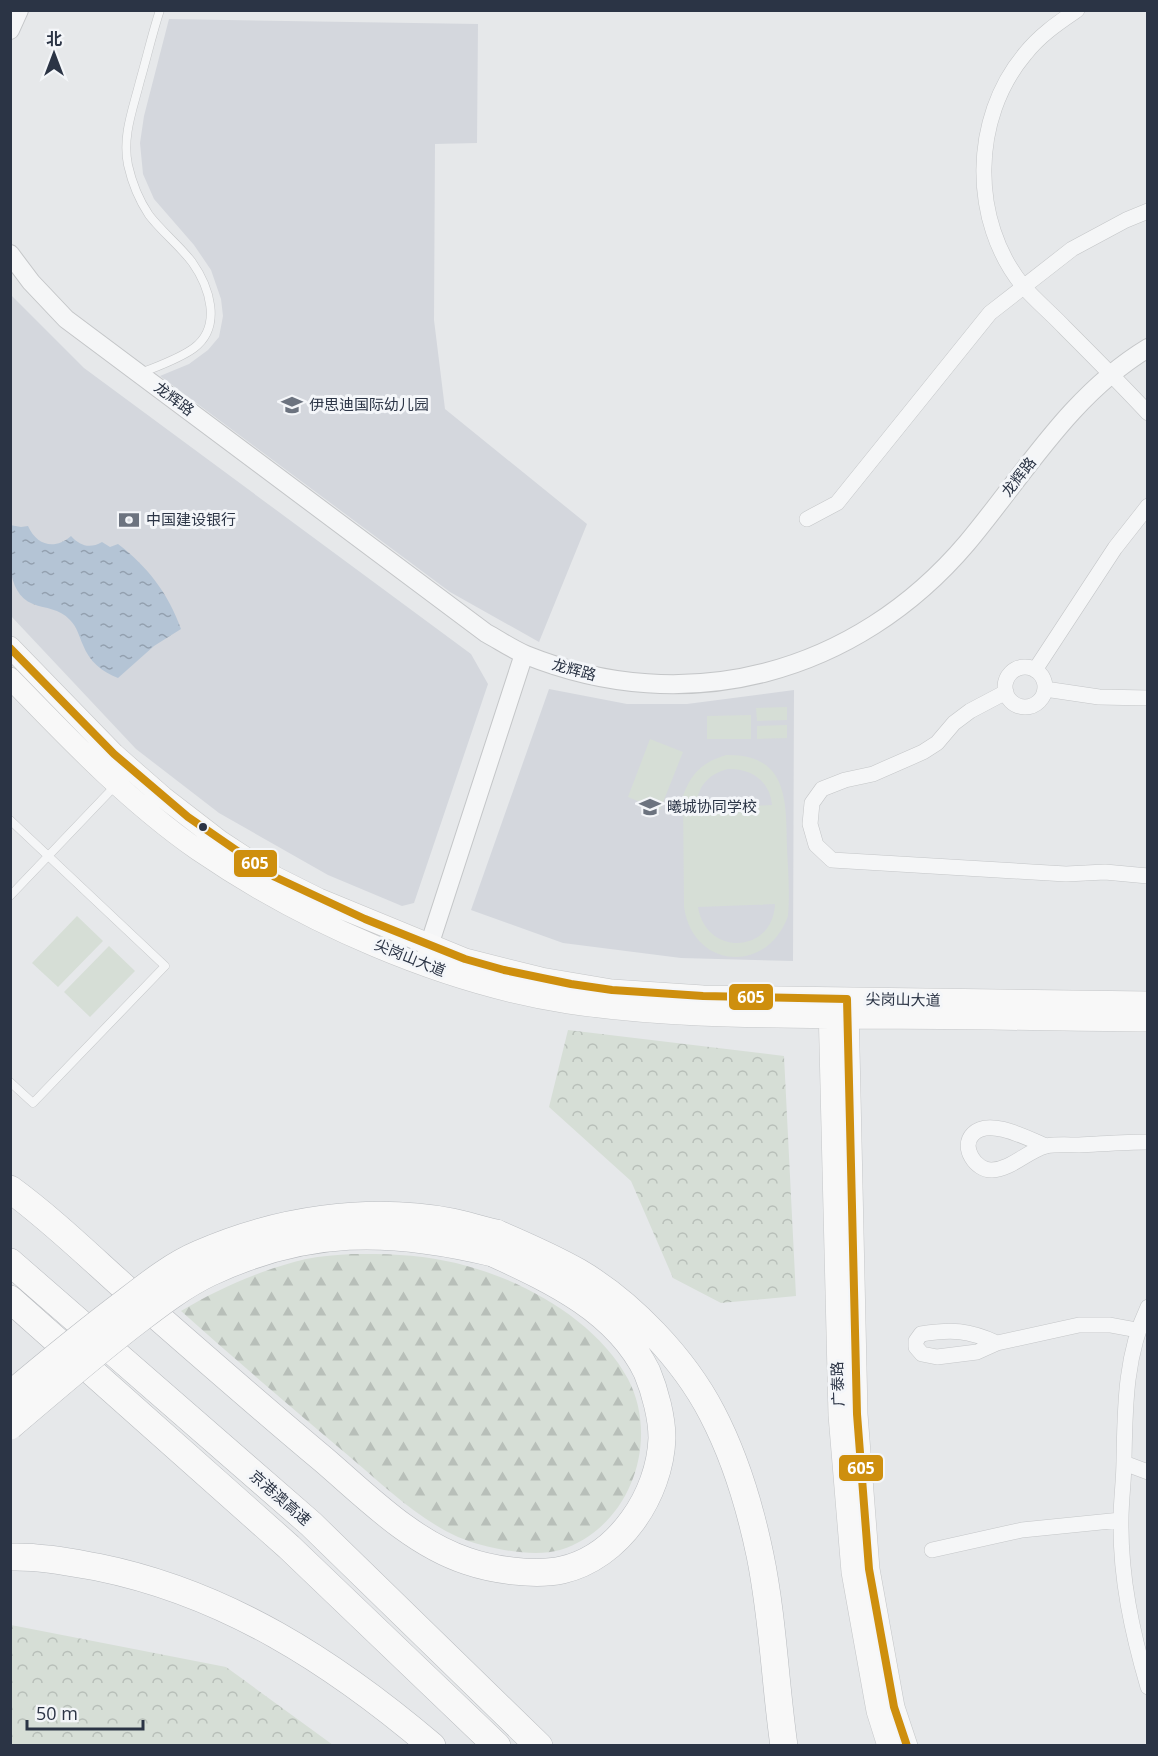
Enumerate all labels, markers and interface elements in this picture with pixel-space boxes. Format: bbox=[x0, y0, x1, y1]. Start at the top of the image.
north arrow bbox=[24, 24, 84, 84]
text: 北 bbox=[46, 28, 62, 50]
street label: 龙辉路 bbox=[151, 377, 199, 420]
school or university icon: 伊思迪国际幼儿园 bbox=[280, 393, 304, 417]
place label: 伊思迪国际幼儿园 bbox=[309, 394, 429, 414]
street label: 龙辉路 bbox=[996, 452, 1040, 500]
bank icon: 中国建设银行 bbox=[117, 508, 141, 532]
place label: 中国建设银行 bbox=[146, 509, 236, 529]
street label: 龙辉路 bbox=[550, 654, 599, 685]
school or university icon: 曦城协同学校 bbox=[638, 795, 662, 819]
place label: 曦城协同学校 bbox=[667, 796, 757, 816]
unlabelled marker bbox=[197, 821, 209, 833]
line badge: 605 bbox=[233, 849, 278, 878]
text: 605 bbox=[241, 852, 269, 874]
street label: 尖岗山大道 bbox=[372, 934, 449, 980]
line badge: 605 bbox=[728, 983, 774, 1011]
text: 605 bbox=[737, 986, 765, 1008]
street label: 尖岗山大道 bbox=[865, 988, 941, 1010]
street label: 广泰路 bbox=[826, 1361, 848, 1407]
line badge: 605 bbox=[838, 1454, 884, 1482]
text: 605 bbox=[847, 1457, 875, 1479]
street label: 京港澳高速 bbox=[246, 1465, 316, 1529]
scale bar bbox=[27, 1693, 142, 1731]
text: 50 m bbox=[36, 1701, 78, 1725]

